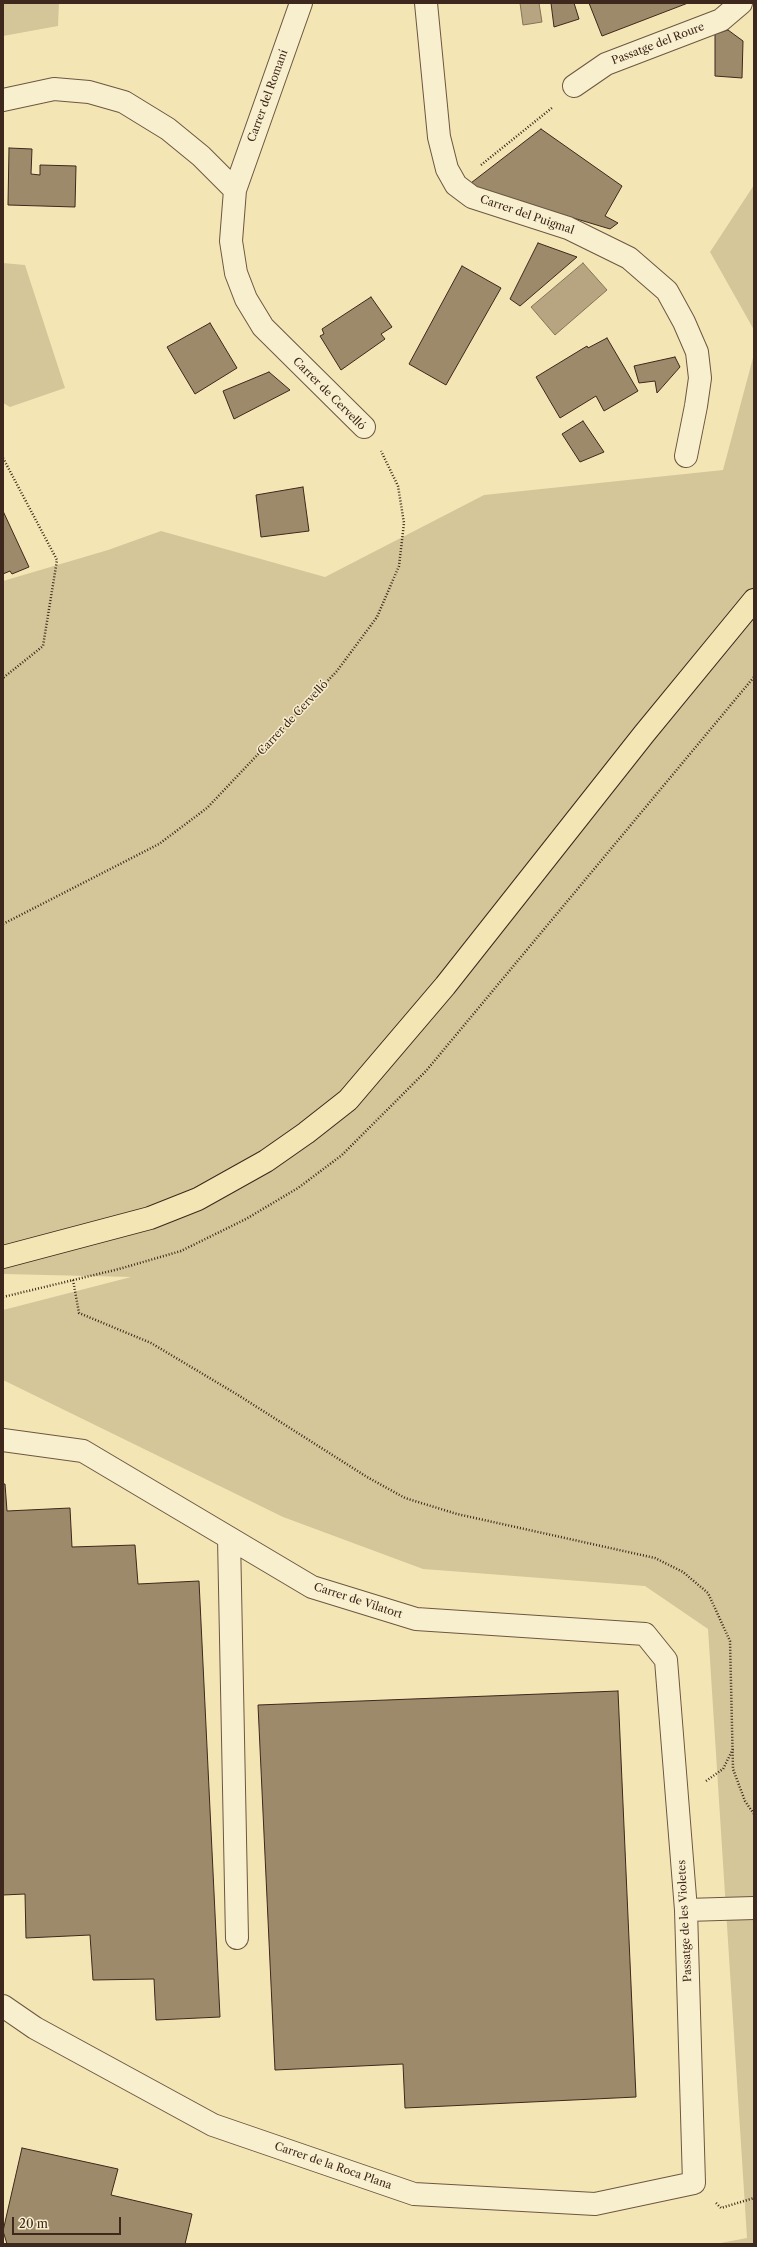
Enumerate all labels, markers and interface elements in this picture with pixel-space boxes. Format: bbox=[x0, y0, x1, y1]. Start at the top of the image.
street label: Passatge del Roure bbox=[610, 20, 706, 68]
street label: Carrer del Romaní bbox=[245, 48, 291, 144]
street label: Carrer del Puigmal bbox=[478, 193, 576, 237]
street label: Carrer de Cervelló bbox=[290, 355, 368, 433]
street label: Carrer de Cervelló bbox=[255, 678, 331, 758]
street label: Carrer de Vilatort bbox=[312, 1580, 404, 1622]
street label: Passatge de les Violetes bbox=[675, 1860, 695, 1982]
street label: Carrer de la Roca Plana bbox=[273, 2140, 393, 2192]
scale bar bbox=[14, 2209, 123, 2235]
text: 20 m bbox=[19, 2216, 48, 2231]

